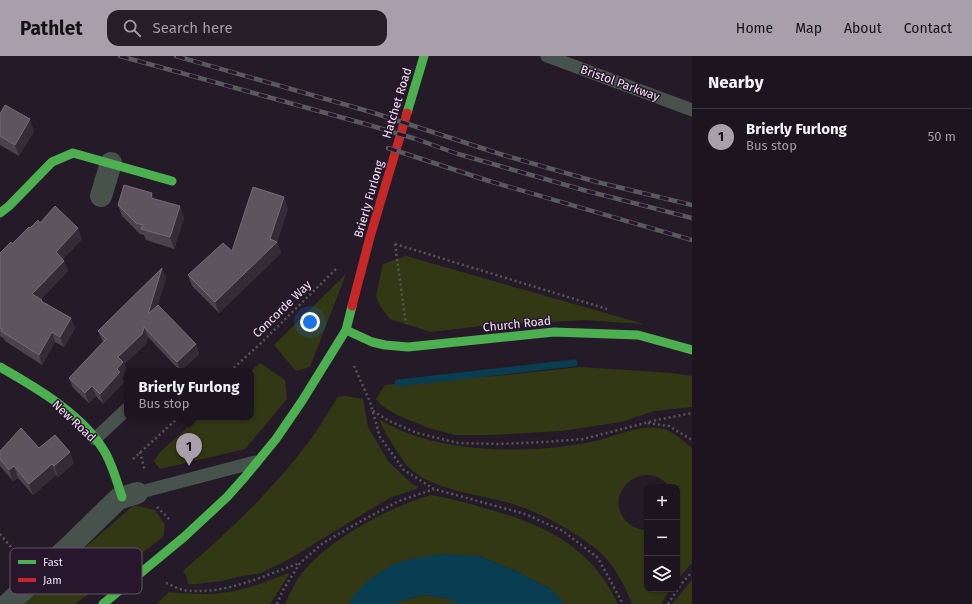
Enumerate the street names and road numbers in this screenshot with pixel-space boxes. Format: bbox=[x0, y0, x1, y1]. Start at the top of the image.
street label: Bristol Parkway bbox=[579, 62, 662, 104]
street label: Hatchet Road bbox=[380, 66, 414, 140]
street label: Brierly Furlong bbox=[351, 158, 387, 239]
street label: Concorde Way bbox=[250, 278, 314, 340]
street label: Church Road bbox=[482, 313, 552, 335]
street label: New Road bbox=[49, 397, 99, 445]

